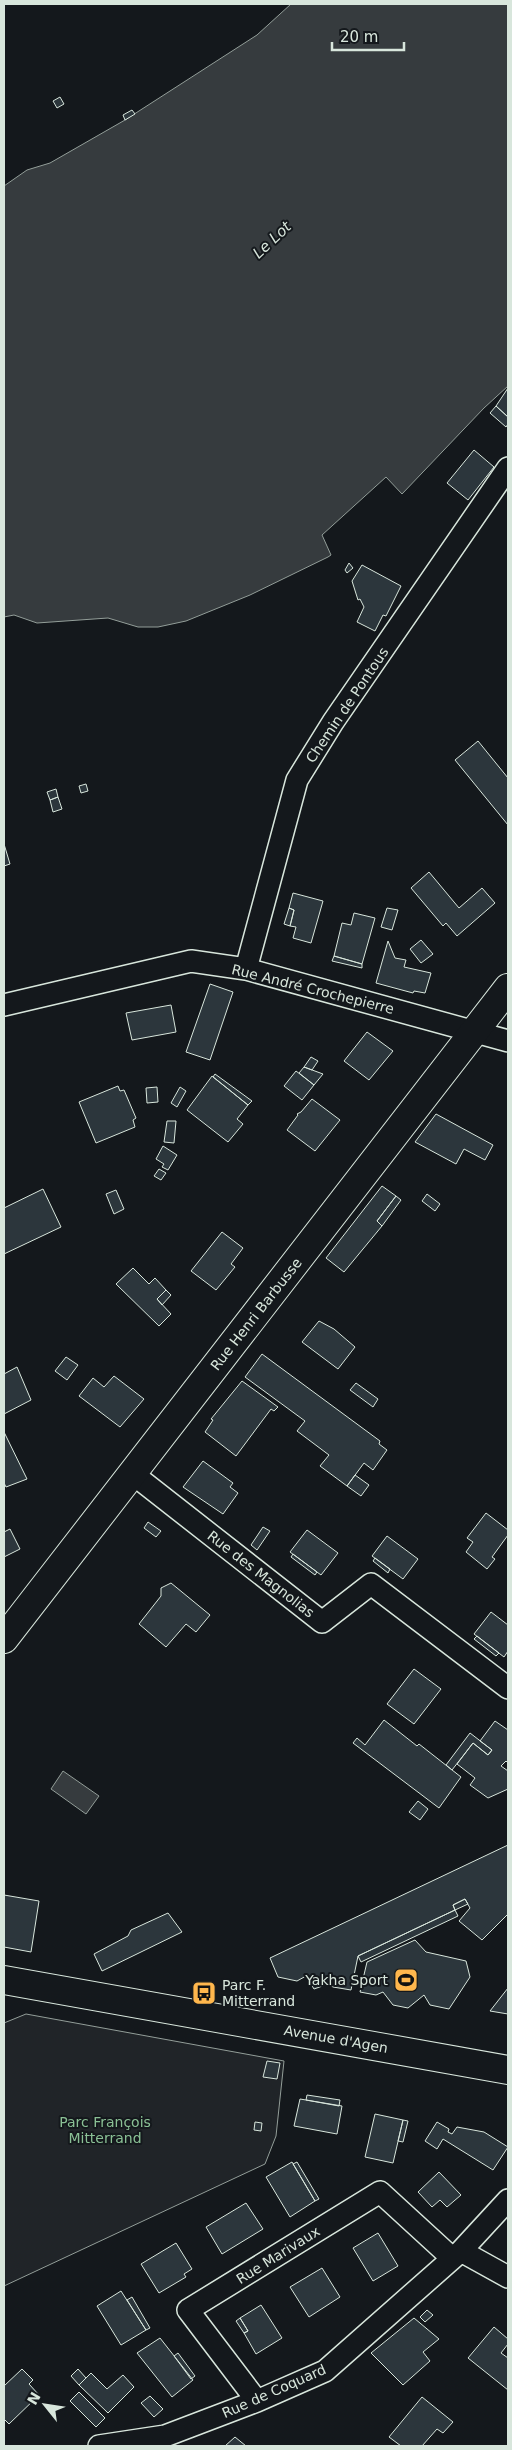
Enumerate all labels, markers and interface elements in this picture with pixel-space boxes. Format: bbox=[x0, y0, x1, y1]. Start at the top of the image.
scale bar bbox=[332, 20, 404, 52]
text: 20 m bbox=[340, 28, 378, 46]
water label: Le Lot bbox=[249, 217, 296, 262]
street label: Chemin de Pontous bbox=[302, 644, 392, 766]
street label: Rue André Crochepierre bbox=[230, 961, 396, 1017]
street label: Rue Henri Barbusse bbox=[207, 1255, 305, 1373]
street label: Rue des Magnolias bbox=[204, 1527, 318, 1621]
sports icon: Yakha Sport bbox=[393, 1967, 419, 1993]
place label: Yakha Sport bbox=[304, 1972, 389, 1988]
place label: Parc F. Mitterrand bbox=[222, 1977, 295, 2009]
bus stop icon: Parc F. Mitterrand bbox=[191, 1980, 217, 2006]
street label: Avenue d'Agen bbox=[283, 2022, 389, 2056]
park label: Parc François Mitterrand bbox=[59, 2114, 151, 2146]
street label: Rue Marivaux bbox=[233, 2223, 323, 2287]
street label: Rue de Coquard bbox=[220, 2361, 328, 2421]
north arrow bbox=[20, 2380, 70, 2430]
text: N bbox=[24, 2389, 44, 2408]

